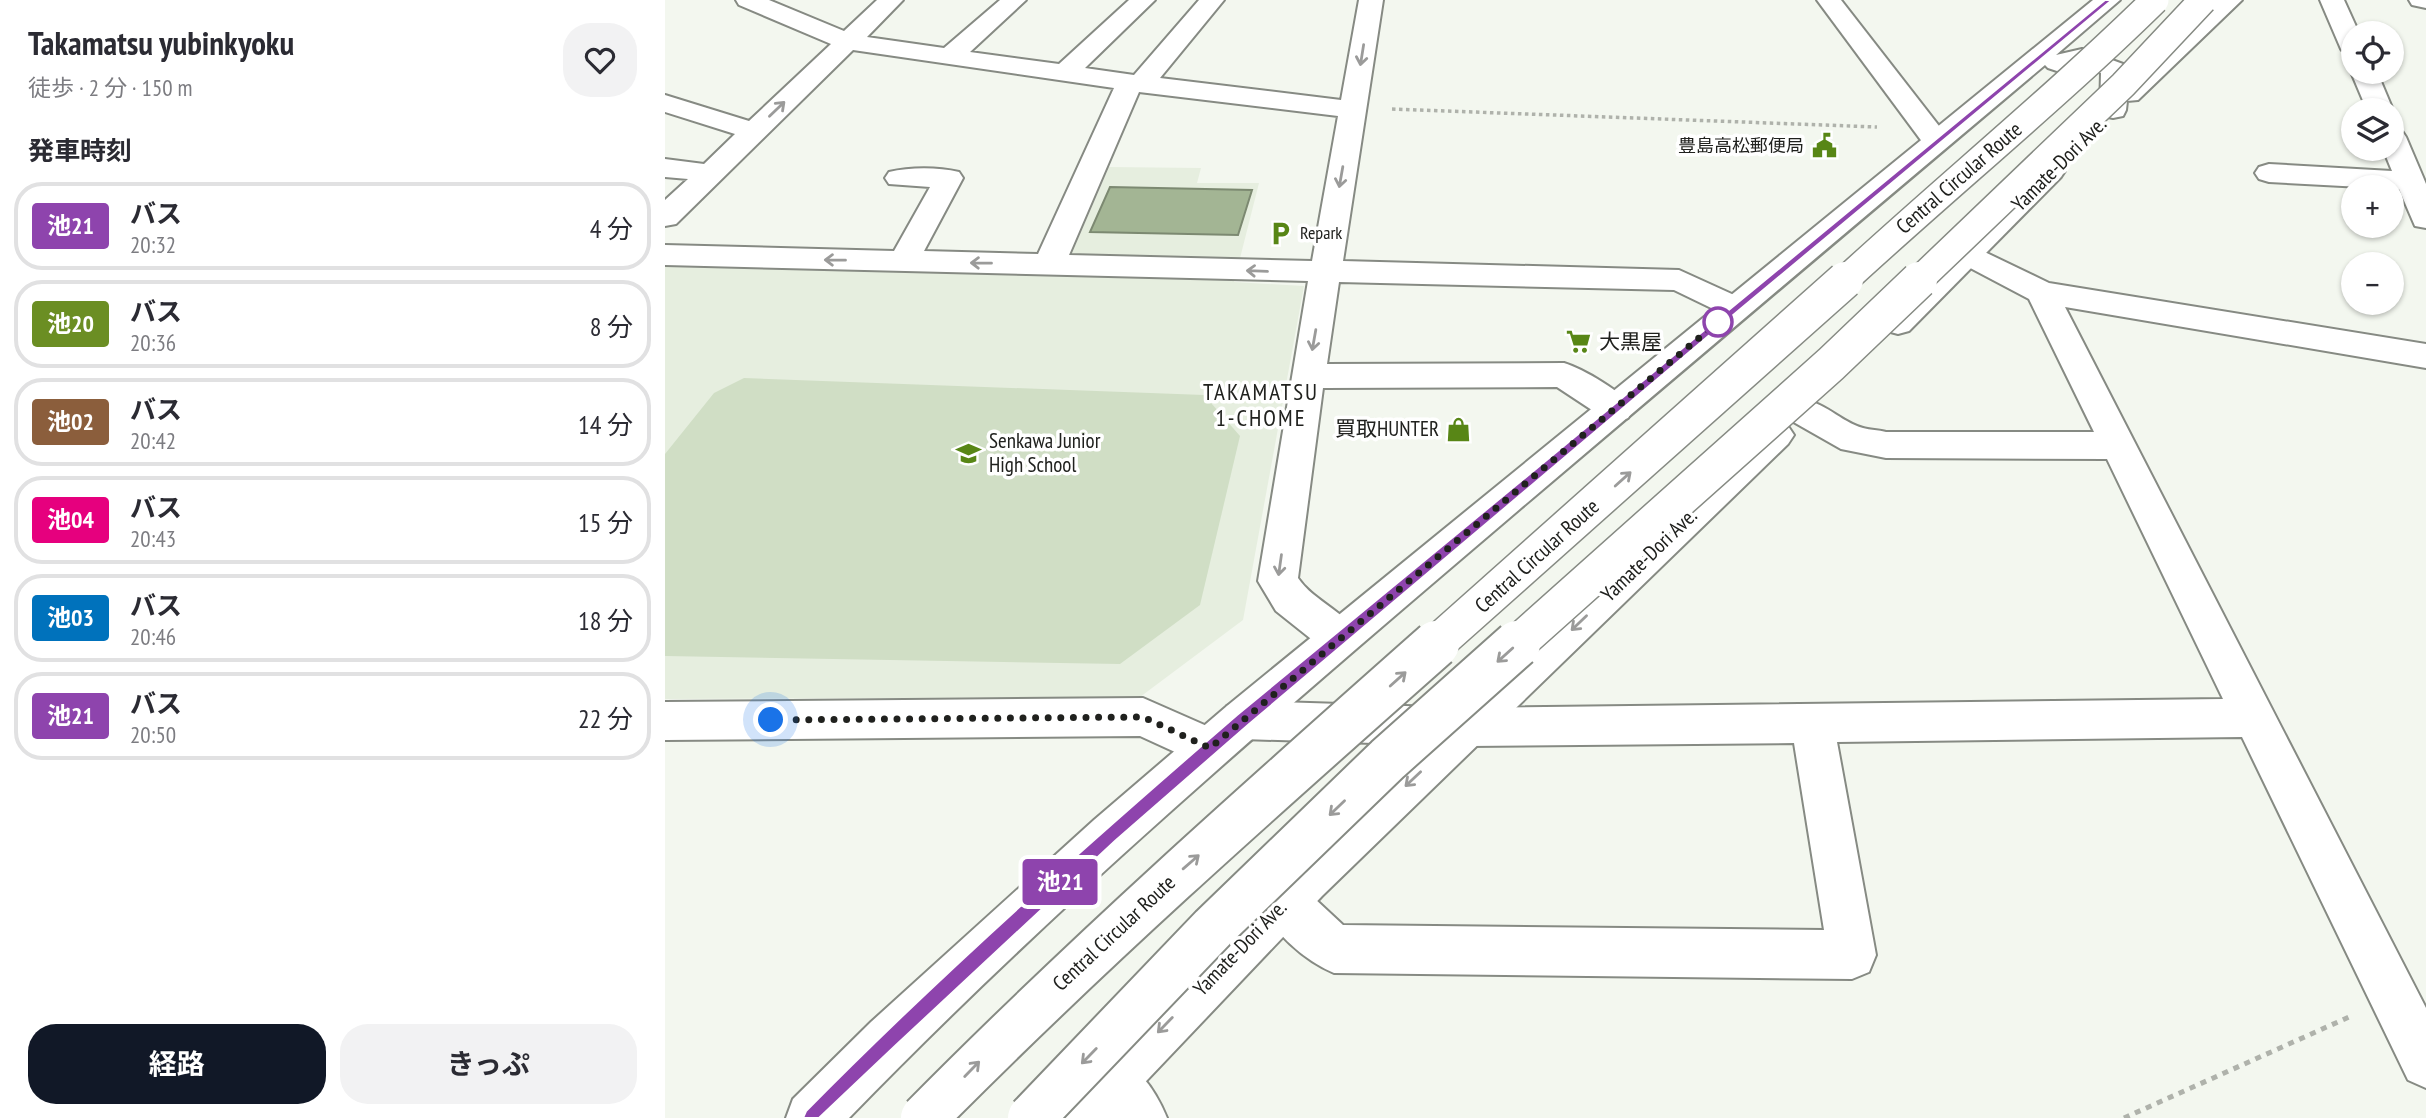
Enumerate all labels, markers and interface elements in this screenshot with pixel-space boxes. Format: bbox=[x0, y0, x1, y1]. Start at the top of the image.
text: Takamatsu yubinkyoku bbox=[28, 21, 294, 64]
map controls bbox=[2341, 21, 2404, 315]
button: locate bbox=[2341, 21, 2404, 84]
button: heart bbox=[563, 23, 637, 97]
one-way arrow bbox=[1355, 43, 1368, 66]
text: 徒歩 · 2 分 · 150 m bbox=[28, 73, 192, 102]
button: layers bbox=[2341, 98, 2404, 161]
one-way arrow bbox=[769, 100, 786, 117]
street label: Yamate-Dori Ave. bbox=[2005, 110, 2112, 217]
street label: Central Circular Route bbox=[1890, 116, 2027, 240]
public building icon: 豊島高松郵便局 bbox=[1810, 132, 1838, 160]
text: 発車時刻 bbox=[28, 134, 132, 167]
place label: 豊島高松郵便局 bbox=[1678, 134, 1804, 157]
one-way arrow bbox=[1334, 165, 1347, 188]
button: + bbox=[2341, 175, 2404, 238]
text: バス bbox=[130, 197, 182, 230]
text: 池21 bbox=[47, 210, 94, 241]
text: 4 分 bbox=[590, 212, 633, 245]
parking icon: Repark bbox=[1266, 219, 1294, 247]
place label: Repark bbox=[1300, 221, 1342, 244]
text: 20:32 bbox=[130, 230, 176, 259]
button: − bbox=[2341, 252, 2404, 315]
one-way arrow bbox=[824, 253, 847, 266]
one-way arrow bbox=[970, 256, 993, 270]
one-way arrow bbox=[1246, 264, 1269, 277]
text: バス bbox=[130, 295, 182, 328]
unlabelled marker bbox=[1703, 307, 1733, 337]
text: 池20 bbox=[47, 308, 94, 339]
text: 8 分 bbox=[590, 310, 633, 343]
text: 20:36 bbox=[130, 328, 176, 357]
one-way arrow bbox=[1307, 328, 1320, 351]
supermarket icon: 大黒屋 bbox=[1565, 328, 1593, 356]
place label: 大黒屋 bbox=[1599, 328, 1662, 355]
district label: TAKAMATSU 1-CHOME bbox=[1203, 377, 1319, 432]
text: バス bbox=[130, 393, 182, 426]
text: 池02 bbox=[47, 406, 94, 437]
text: 14 分 bbox=[578, 408, 633, 441]
place label: 買取HUNTER bbox=[1335, 415, 1439, 442]
shop icon: 買取HUNTER bbox=[1445, 415, 1473, 443]
text: 20:42 bbox=[130, 426, 176, 455]
place label: Senkawa Junior High School bbox=[989, 427, 1101, 478]
school or university icon: Senkawa Junior High School bbox=[955, 439, 983, 467]
one-way arrow bbox=[1613, 471, 1631, 487]
text: バス bbox=[130, 491, 182, 524]
street label: Central Circular Route bbox=[1469, 493, 1604, 619]
street label: Yamate-Dori Ave. bbox=[1595, 502, 1702, 607]
text: 池04 bbox=[47, 504, 94, 535]
text: 15 分 bbox=[578, 506, 633, 539]
text: 20:43 bbox=[130, 524, 176, 553]
one-way arrow bbox=[1273, 553, 1286, 576]
text: バス bbox=[130, 589, 182, 622]
text: 池03 bbox=[47, 602, 94, 633]
text: 18 分 bbox=[578, 604, 633, 637]
one-way arrow bbox=[1571, 614, 1588, 631]
text: 20:46 bbox=[130, 622, 176, 651]
one-way arrow bbox=[1496, 647, 1514, 663]
one-way arrow bbox=[1389, 671, 1407, 687]
text: バス bbox=[130, 687, 182, 720]
text: 池21 bbox=[47, 700, 94, 731]
text: 22 分 bbox=[578, 702, 633, 735]
your location bbox=[753, 702, 788, 737]
text: 20:50 bbox=[130, 720, 176, 749]
one-way arrow bbox=[1404, 771, 1422, 787]
one-way arrow bbox=[1329, 800, 1346, 817]
one-way arrow bbox=[1181, 854, 1199, 870]
line badge: 池21 bbox=[1020, 859, 1100, 905]
text: 池21 bbox=[1037, 866, 1083, 897]
street label: Central Circular Route bbox=[1047, 869, 1181, 996]
street label: Yamate-Dori Ave. bbox=[1187, 894, 1292, 1001]
one-way arrow bbox=[1156, 1016, 1173, 1033]
button: 経路 bbox=[28, 1024, 326, 1104]
button: きっぷ bbox=[340, 1024, 637, 1104]
one-way arrow bbox=[1081, 1047, 1098, 1064]
one-way arrow bbox=[964, 1061, 981, 1078]

